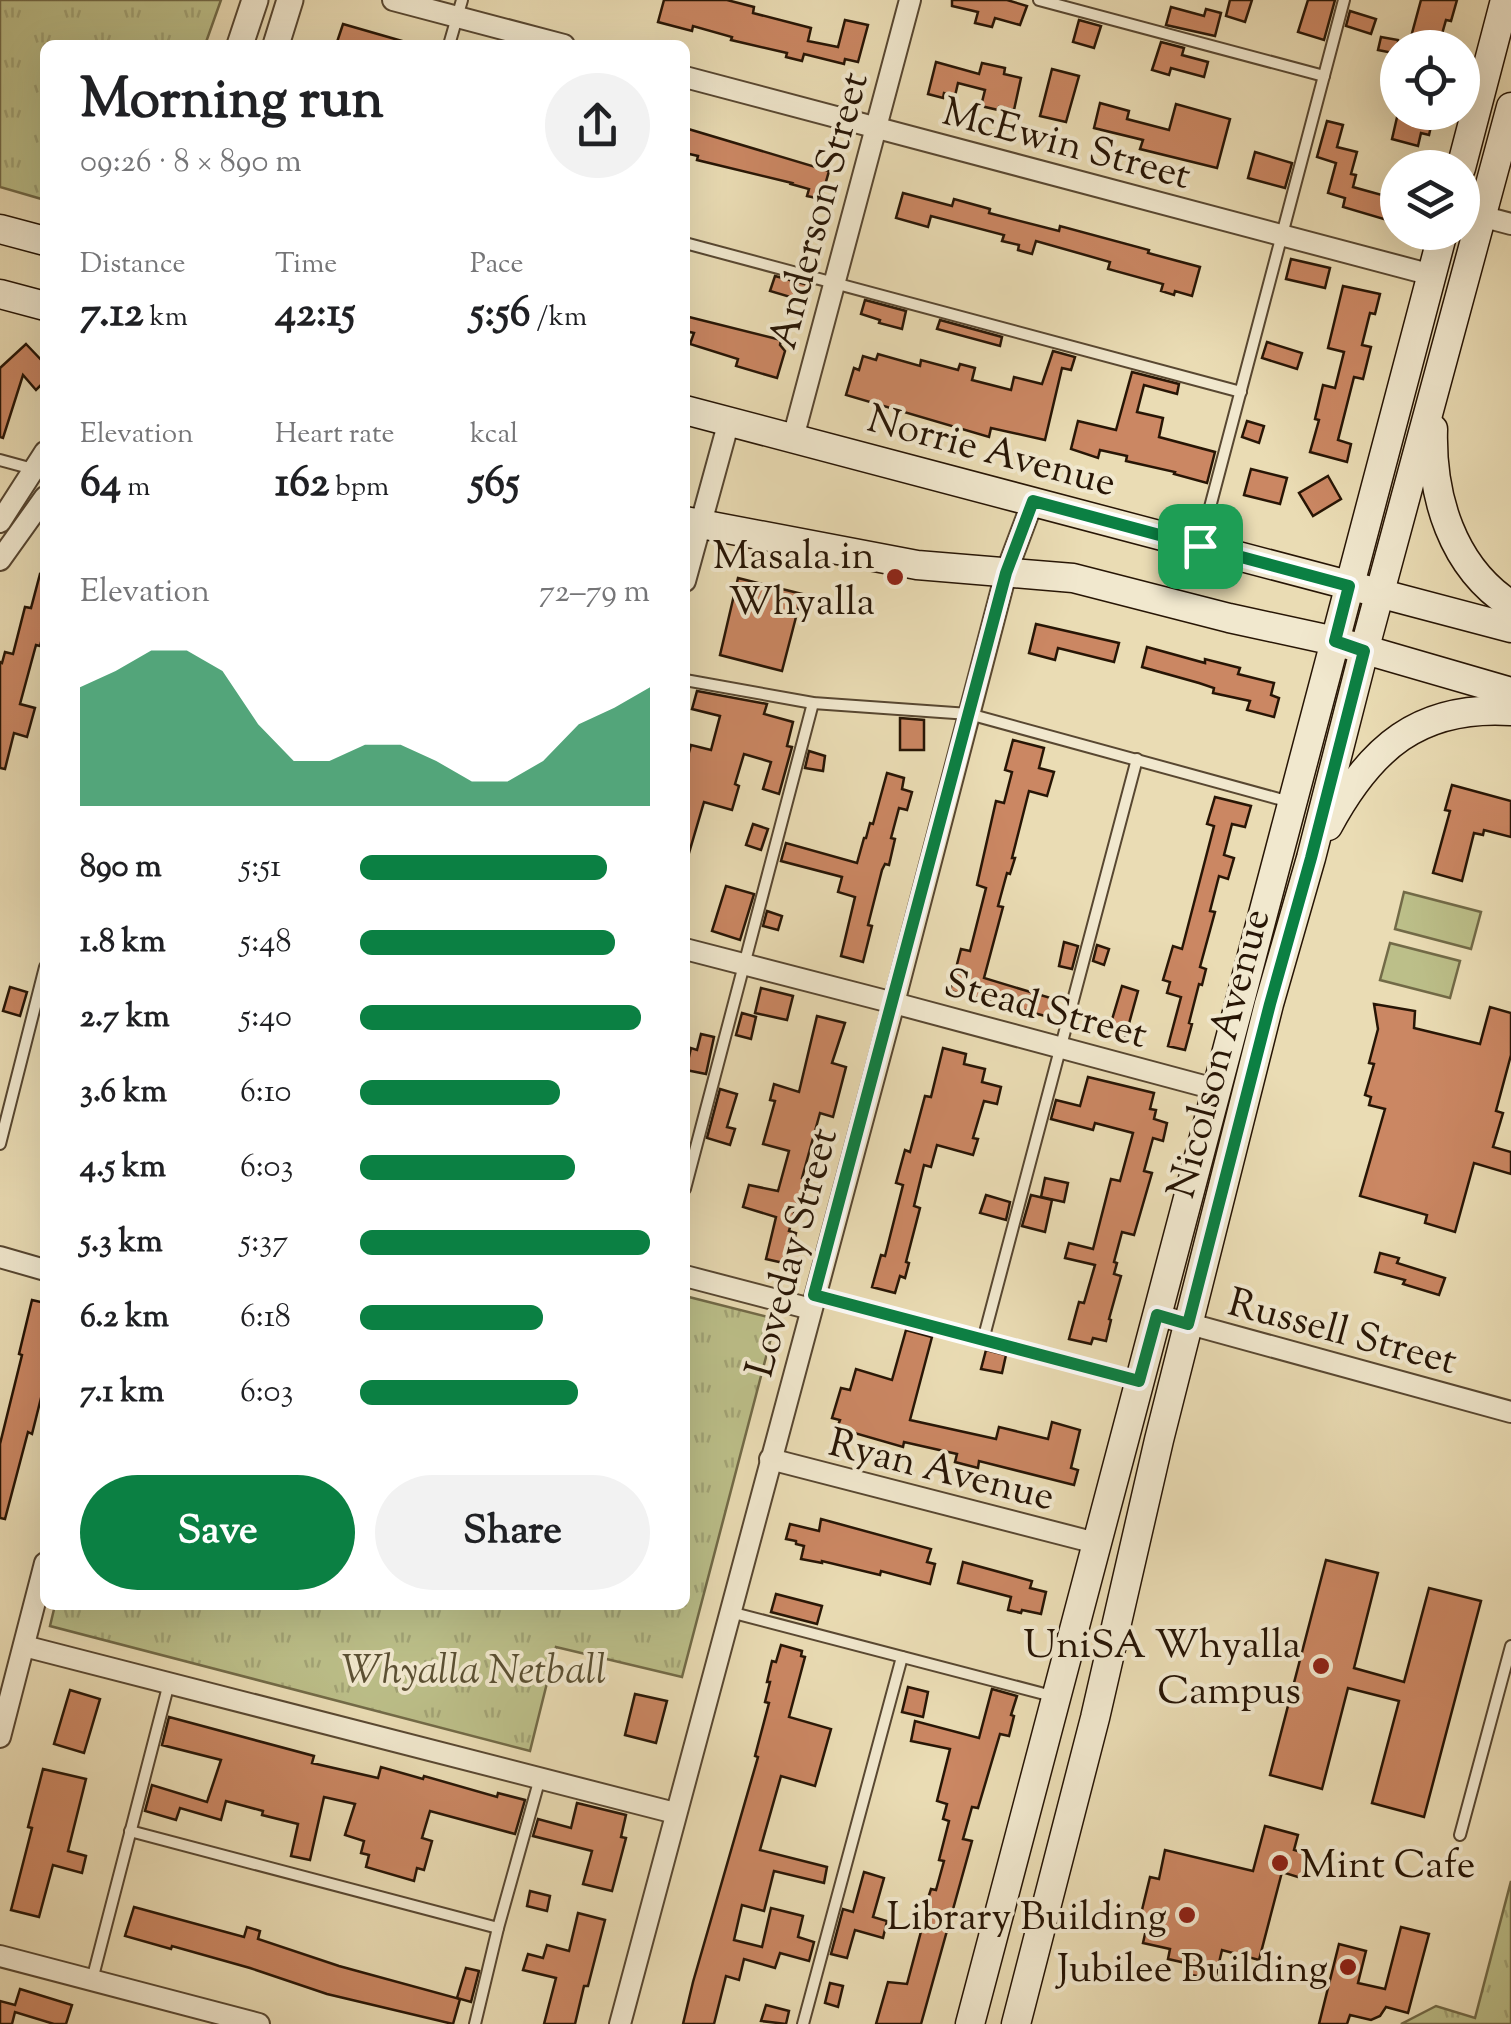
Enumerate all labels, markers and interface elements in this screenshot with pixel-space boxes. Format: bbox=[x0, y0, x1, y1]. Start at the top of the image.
map controls bbox=[1380, 30, 1480, 250]
button: locate bbox=[1380, 30, 1480, 130]
text: Morning run bbox=[80, 63, 384, 142]
street label: Anderson Street bbox=[757, 66, 886, 356]
button: share bbox=[545, 73, 650, 178]
street label: McEwin Street bbox=[935, 86, 1197, 207]
text: 09:26 · 8 × 890 m bbox=[80, 140, 302, 186]
button: layers bbox=[1380, 150, 1480, 250]
text: Distance bbox=[80, 245, 186, 285]
text: Time bbox=[275, 245, 337, 285]
text: Pace bbox=[470, 245, 524, 285]
text: 7.12 bbox=[80, 285, 144, 345]
text: 42:15 bbox=[275, 285, 355, 345]
text: 5:56 bbox=[470, 285, 531, 345]
text: km bbox=[144, 298, 188, 338]
text: /km bbox=[531, 298, 587, 338]
street label: Norrie Avenue bbox=[860, 393, 1121, 514]
text: Elevation bbox=[80, 415, 194, 455]
text: Heart rate bbox=[275, 415, 395, 455]
text: kcal bbox=[470, 415, 518, 455]
text: 64 bbox=[80, 455, 121, 515]
text: 162 bbox=[275, 455, 329, 515]
text: 565 bbox=[470, 455, 520, 515]
text: m bbox=[121, 468, 150, 508]
text: bpm bbox=[329, 468, 389, 508]
pin bbox=[1158, 504, 1243, 589]
icon: arrive bbox=[1173, 519, 1228, 574]
place label: Masala in Whyalla bbox=[713, 530, 875, 633]
marker: Masala in Whyalla bbox=[884, 566, 906, 588]
text: Elevation bbox=[80, 570, 210, 616]
text: 72–79 m bbox=[539, 570, 650, 616]
text: 890 m bbox=[80, 845, 162, 891]
text: 5:51 bbox=[240, 845, 281, 891]
street label: Nicolson Avenue bbox=[1155, 903, 1287, 1205]
text: 1.8 km bbox=[80, 920, 166, 966]
text: 5:48 bbox=[240, 920, 291, 966]
street label: Stead Street bbox=[937, 957, 1153, 1066]
text: 2.7 km bbox=[80, 995, 170, 1041]
text: 5:40 bbox=[240, 995, 292, 1041]
text: 3.6 km bbox=[80, 1070, 167, 1116]
text: 6:10 bbox=[240, 1070, 291, 1116]
street label: Loveday Street bbox=[734, 1122, 855, 1384]
text: 4.5 km bbox=[80, 1145, 166, 1191]
text: 6:03 bbox=[240, 1145, 293, 1191]
text: 5.3 km bbox=[80, 1220, 163, 1266]
text: 5:37 bbox=[240, 1220, 288, 1266]
street label: Russell Street bbox=[1221, 1276, 1463, 1392]
text: 6.2 km bbox=[80, 1295, 169, 1341]
text: 6:18 bbox=[240, 1295, 291, 1341]
text: 7.1 km bbox=[80, 1370, 164, 1416]
text: 6:03 bbox=[240, 1370, 293, 1416]
street label: Ryan Avenue bbox=[822, 1417, 1060, 1528]
button: Save bbox=[80, 1475, 355, 1590]
button: Share bbox=[375, 1475, 650, 1590]
place label: UniSA Whyalla Campus bbox=[1023, 1619, 1301, 1722]
park label: Whyalla Netball bbox=[342, 1645, 607, 1702]
marker: UniSA Whyalla Campus bbox=[1310, 1655, 1332, 1677]
place label: Mint Cafe bbox=[1300, 1839, 1475, 1896]
marker: Mint Cafe bbox=[1269, 1852, 1291, 1874]
place label: Library Building bbox=[887, 1891, 1167, 1948]
marker: Library Building bbox=[1176, 1904, 1198, 1926]
place label: Jubilee Building bbox=[1055, 1943, 1328, 2000]
marker: Jubilee Building bbox=[1337, 1956, 1359, 1978]

